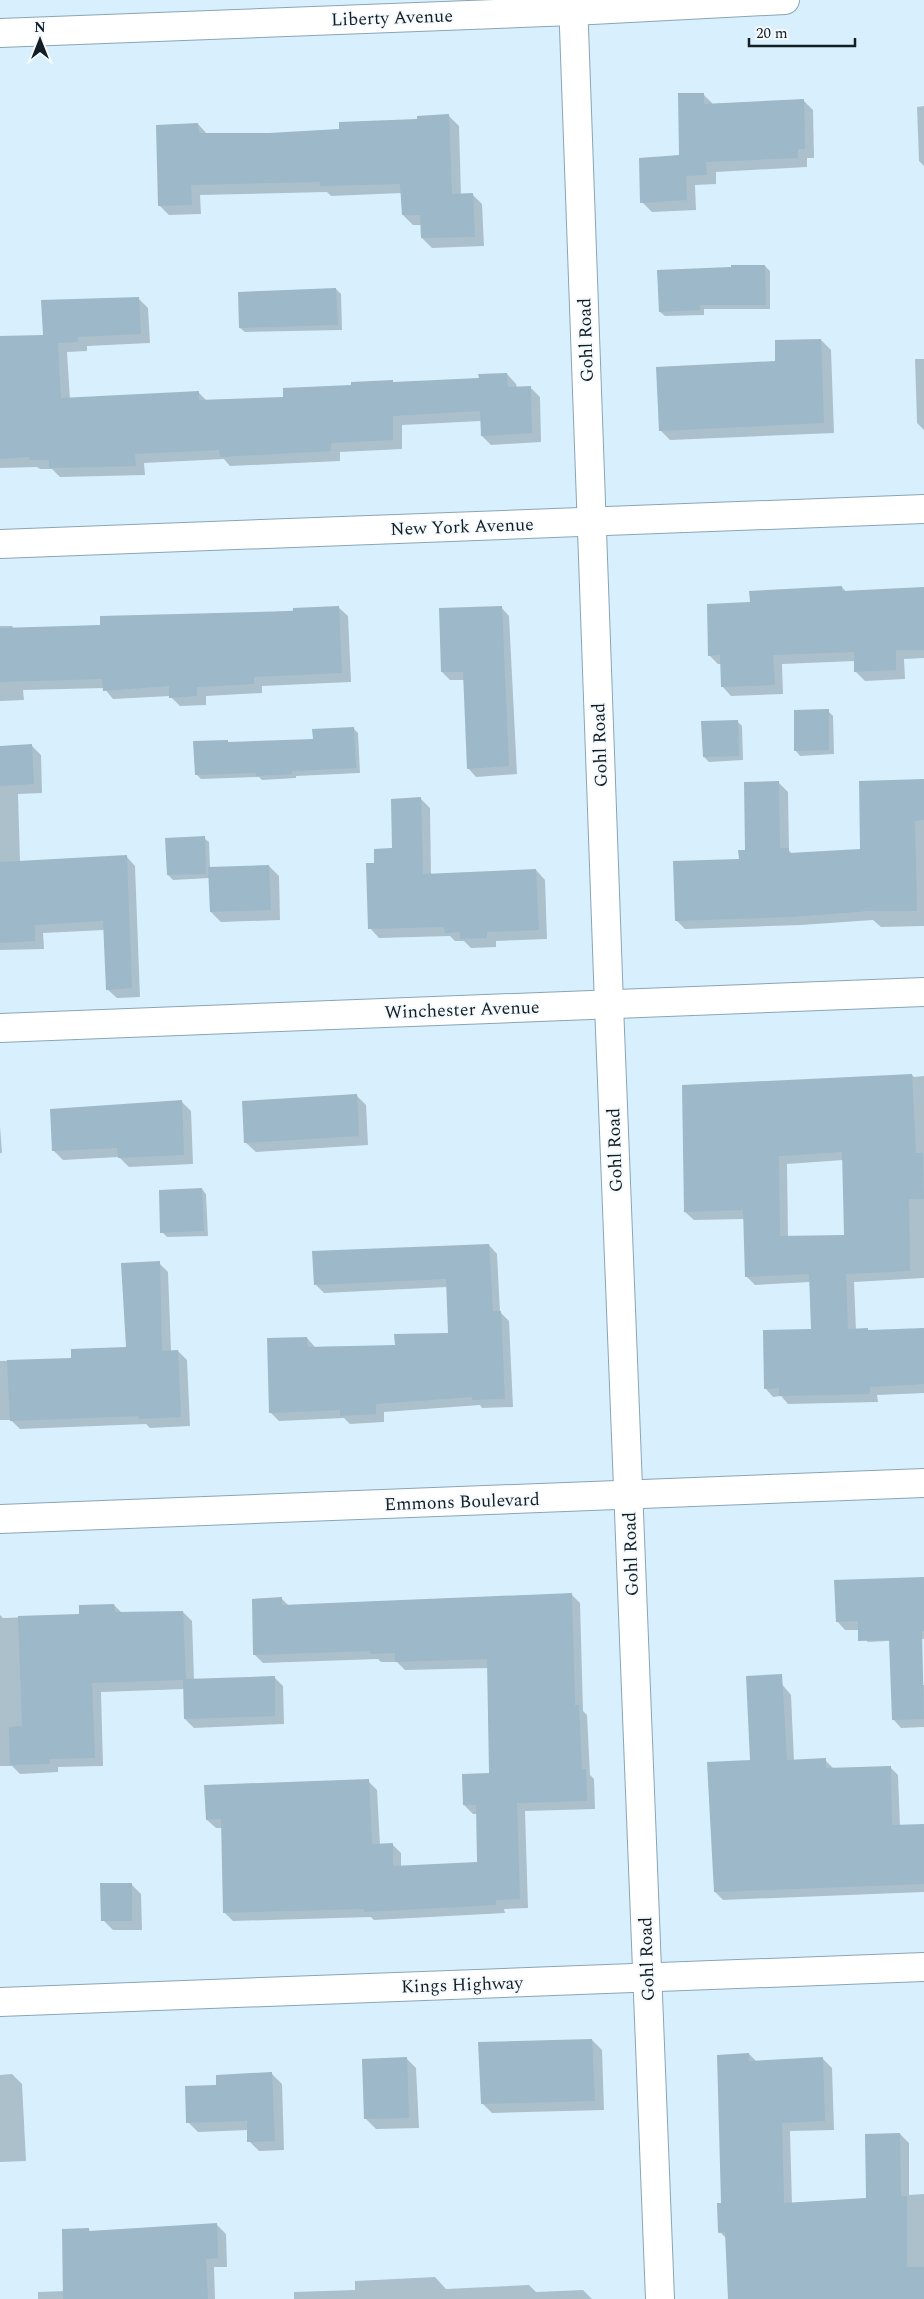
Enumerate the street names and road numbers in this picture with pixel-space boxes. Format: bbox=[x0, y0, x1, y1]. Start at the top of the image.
street label: Liberty Avenue bbox=[331, 2, 453, 34]
street label: Gohl Road bbox=[571, 297, 601, 383]
street label: New York Avenue bbox=[390, 511, 534, 543]
street label: Gohl Road bbox=[585, 702, 615, 788]
street label: Winchester Avenue bbox=[384, 994, 540, 1026]
street label: Gohl Road bbox=[600, 1107, 630, 1193]
street label: Emmons Boulevard bbox=[384, 1486, 540, 1518]
street label: Gohl Road bbox=[616, 1511, 646, 1597]
street label: Gohl Road bbox=[632, 1916, 662, 2002]
street label: Kings Highway bbox=[401, 1969, 525, 2001]

